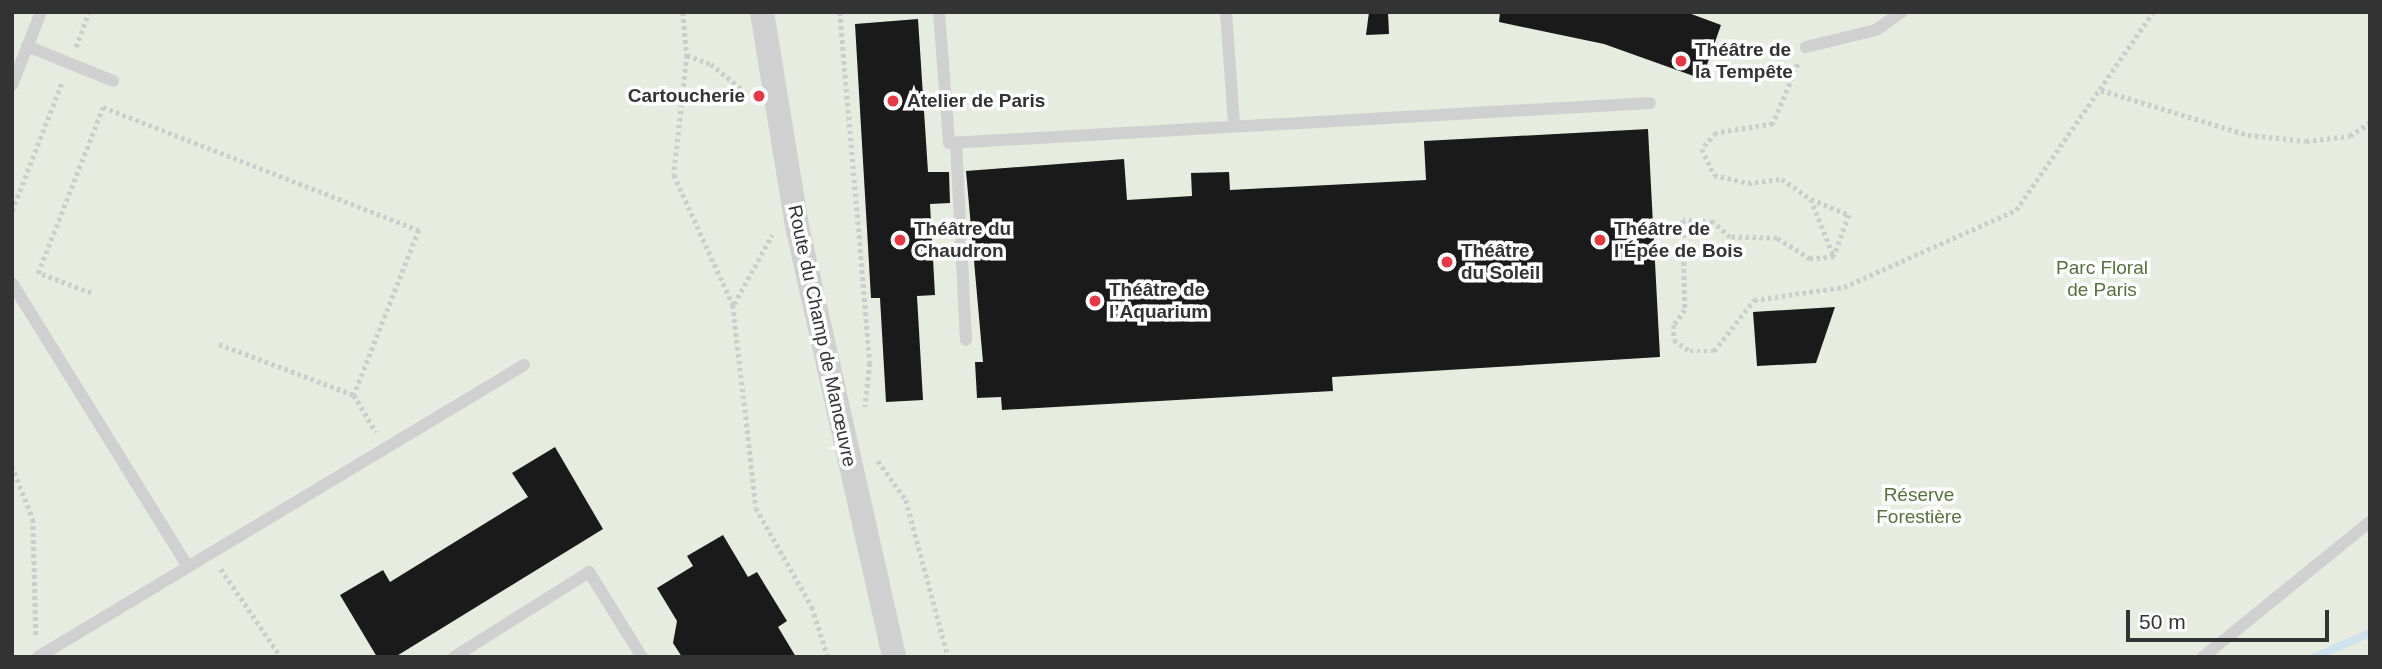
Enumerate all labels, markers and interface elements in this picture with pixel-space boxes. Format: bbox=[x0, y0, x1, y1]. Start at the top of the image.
place label: Théâtre de la Tempête bbox=[1695, 39, 1793, 83]
marker: Théâtre de la Tempête bbox=[1673, 53, 1689, 69]
place label: Cartoucherie bbox=[628, 85, 745, 107]
marker: Cartoucherie bbox=[751, 88, 767, 104]
place label: Atelier de Paris bbox=[907, 90, 1045, 112]
marker: Atelier de Paris bbox=[885, 93, 901, 109]
street label: Route du Champ de Manœuvre bbox=[783, 203, 861, 469]
place label: Théâtre du Chaudron bbox=[914, 218, 1011, 262]
place label: Théâtre de l'Épée de Bois bbox=[1614, 218, 1743, 262]
marker: Théâtre du Chaudron bbox=[892, 232, 908, 248]
marker: Théâtre de l'Épée de Bois bbox=[1592, 232, 1608, 248]
place label: Théâtre du Soleil bbox=[1461, 240, 1540, 284]
marker: Théâtre du Soleil bbox=[1439, 254, 1455, 270]
park label: Parc Floral de Paris bbox=[2056, 257, 2148, 301]
place label: Théâtre de l’Aquarium bbox=[1109, 279, 1208, 323]
marker: Théâtre de l’Aquarium bbox=[1087, 293, 1103, 309]
park label: Réserve Forestière bbox=[1876, 484, 1962, 528]
scale bar bbox=[2130, 596, 2333, 640]
text: 50 m bbox=[2139, 610, 2186, 633]

